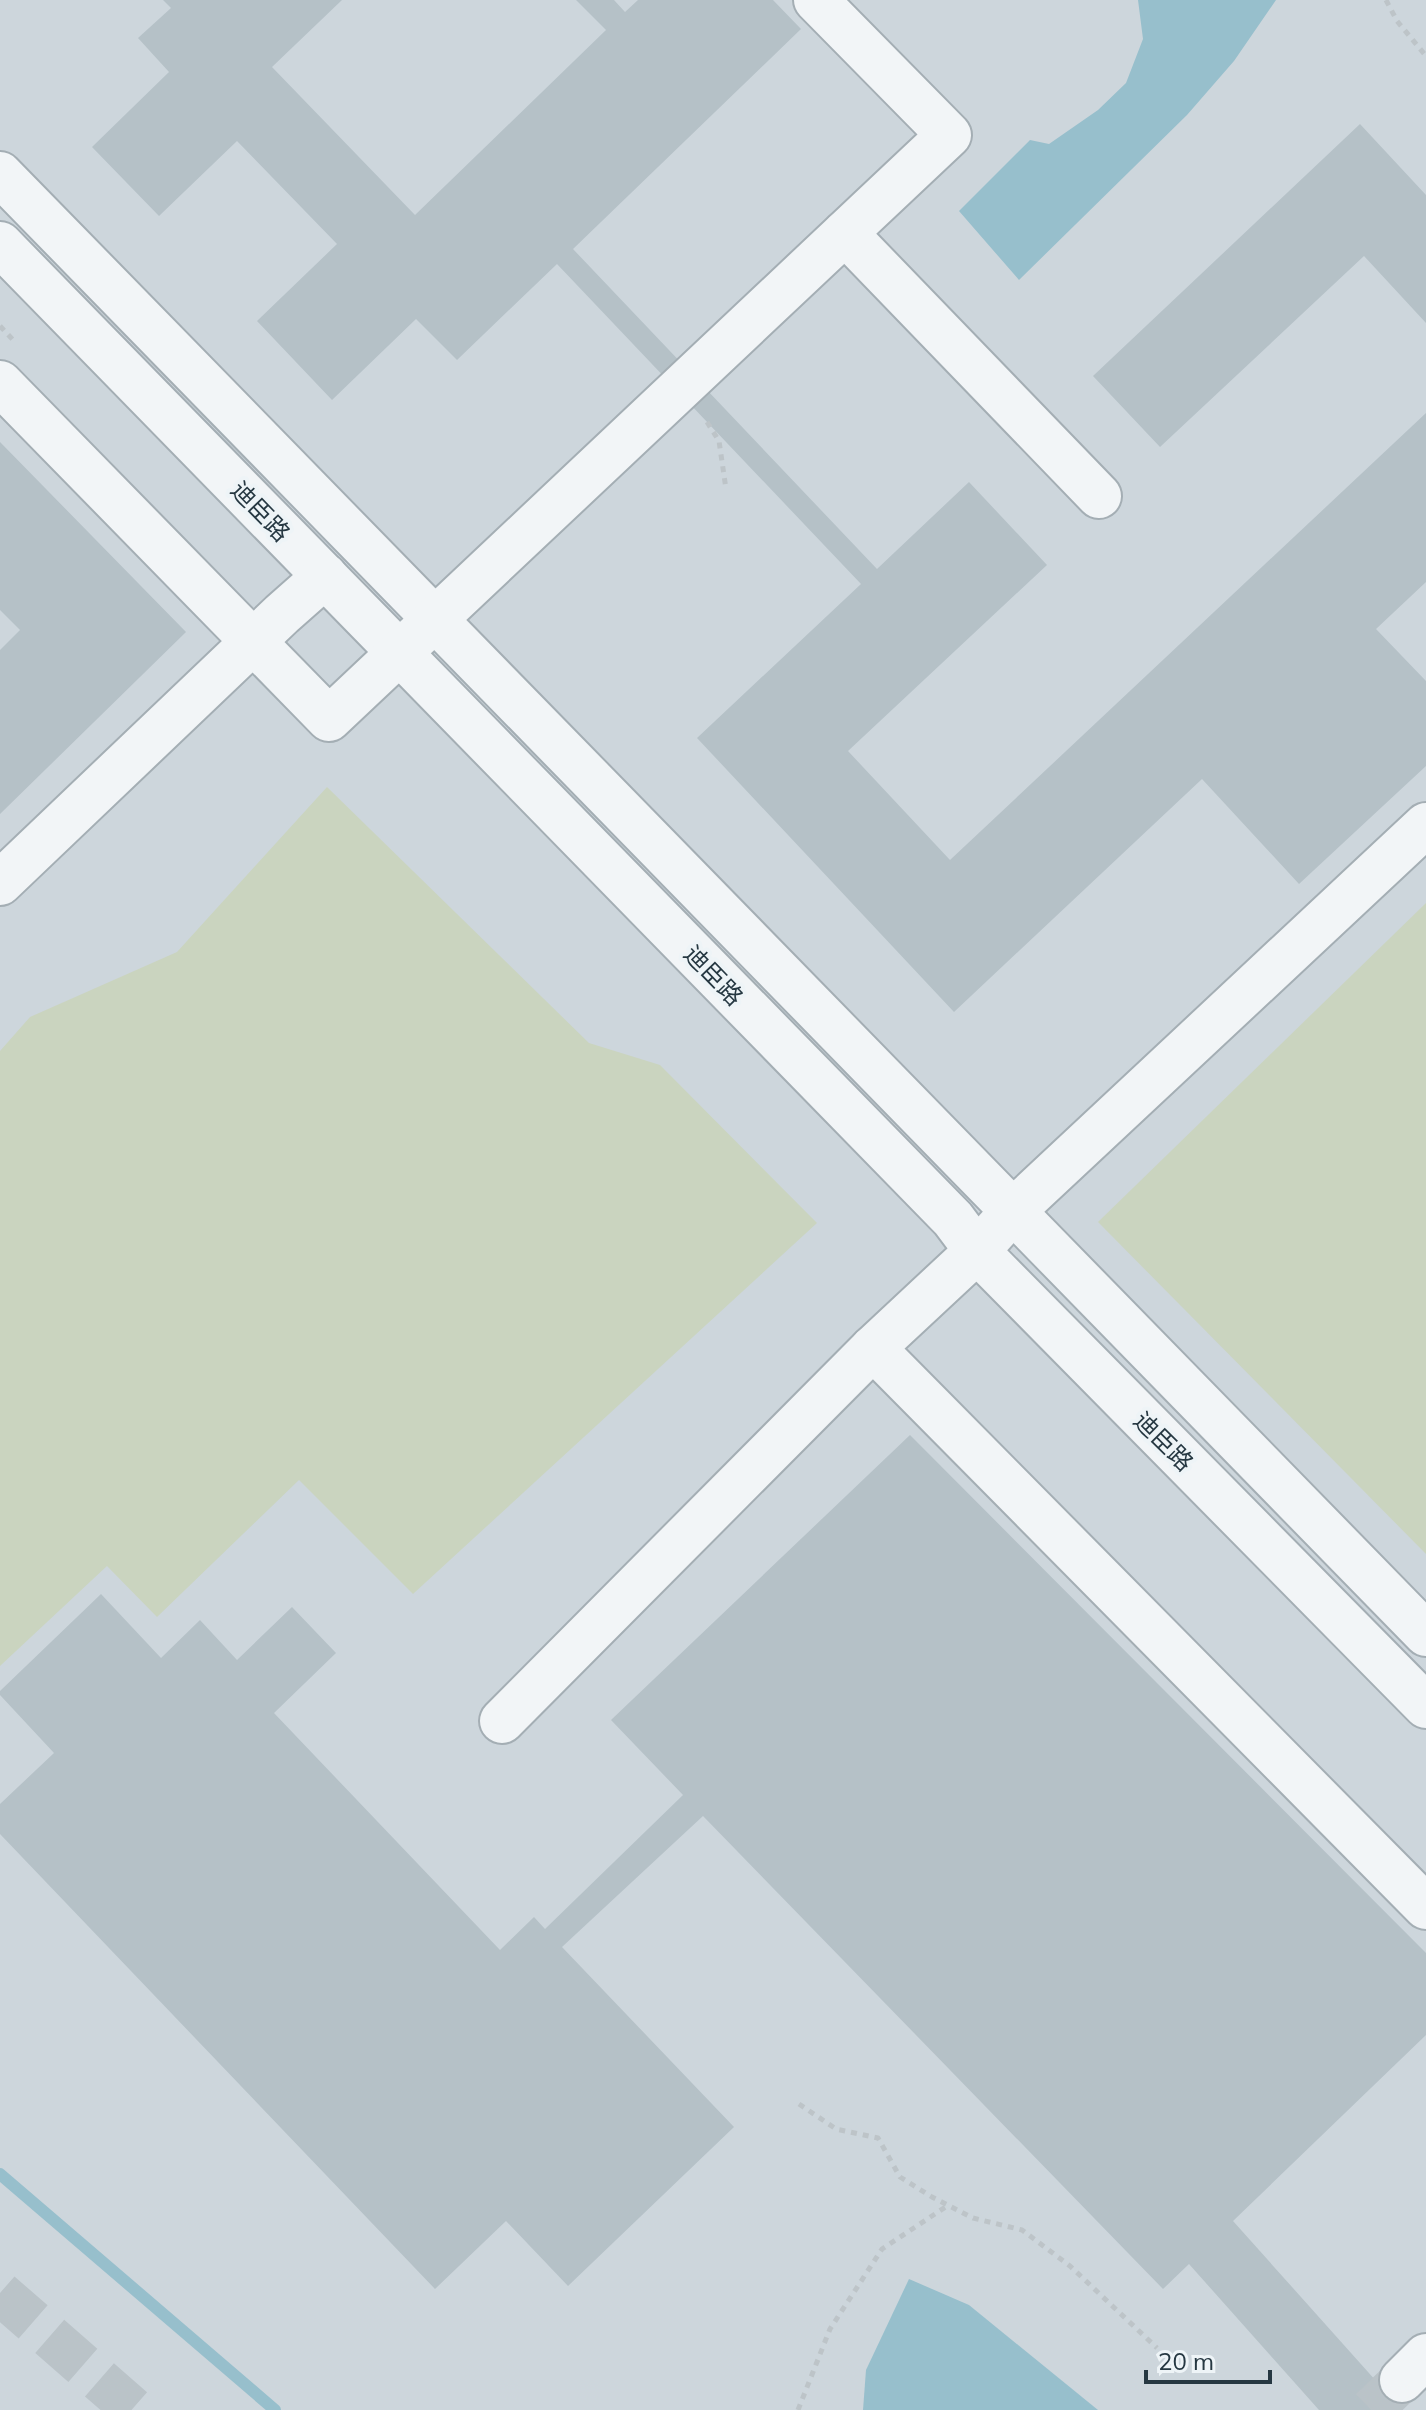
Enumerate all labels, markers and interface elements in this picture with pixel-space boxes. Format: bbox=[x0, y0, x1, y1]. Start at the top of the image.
street label: 迪臣路 bbox=[225, 475, 297, 547]
street label: 迪臣路 bbox=[678, 939, 750, 1011]
street label: 迪臣路 bbox=[1128, 1405, 1200, 1477]
scale bar bbox=[1146, 2334, 1270, 2384]
text: 20 m bbox=[1158, 2346, 1214, 2376]

